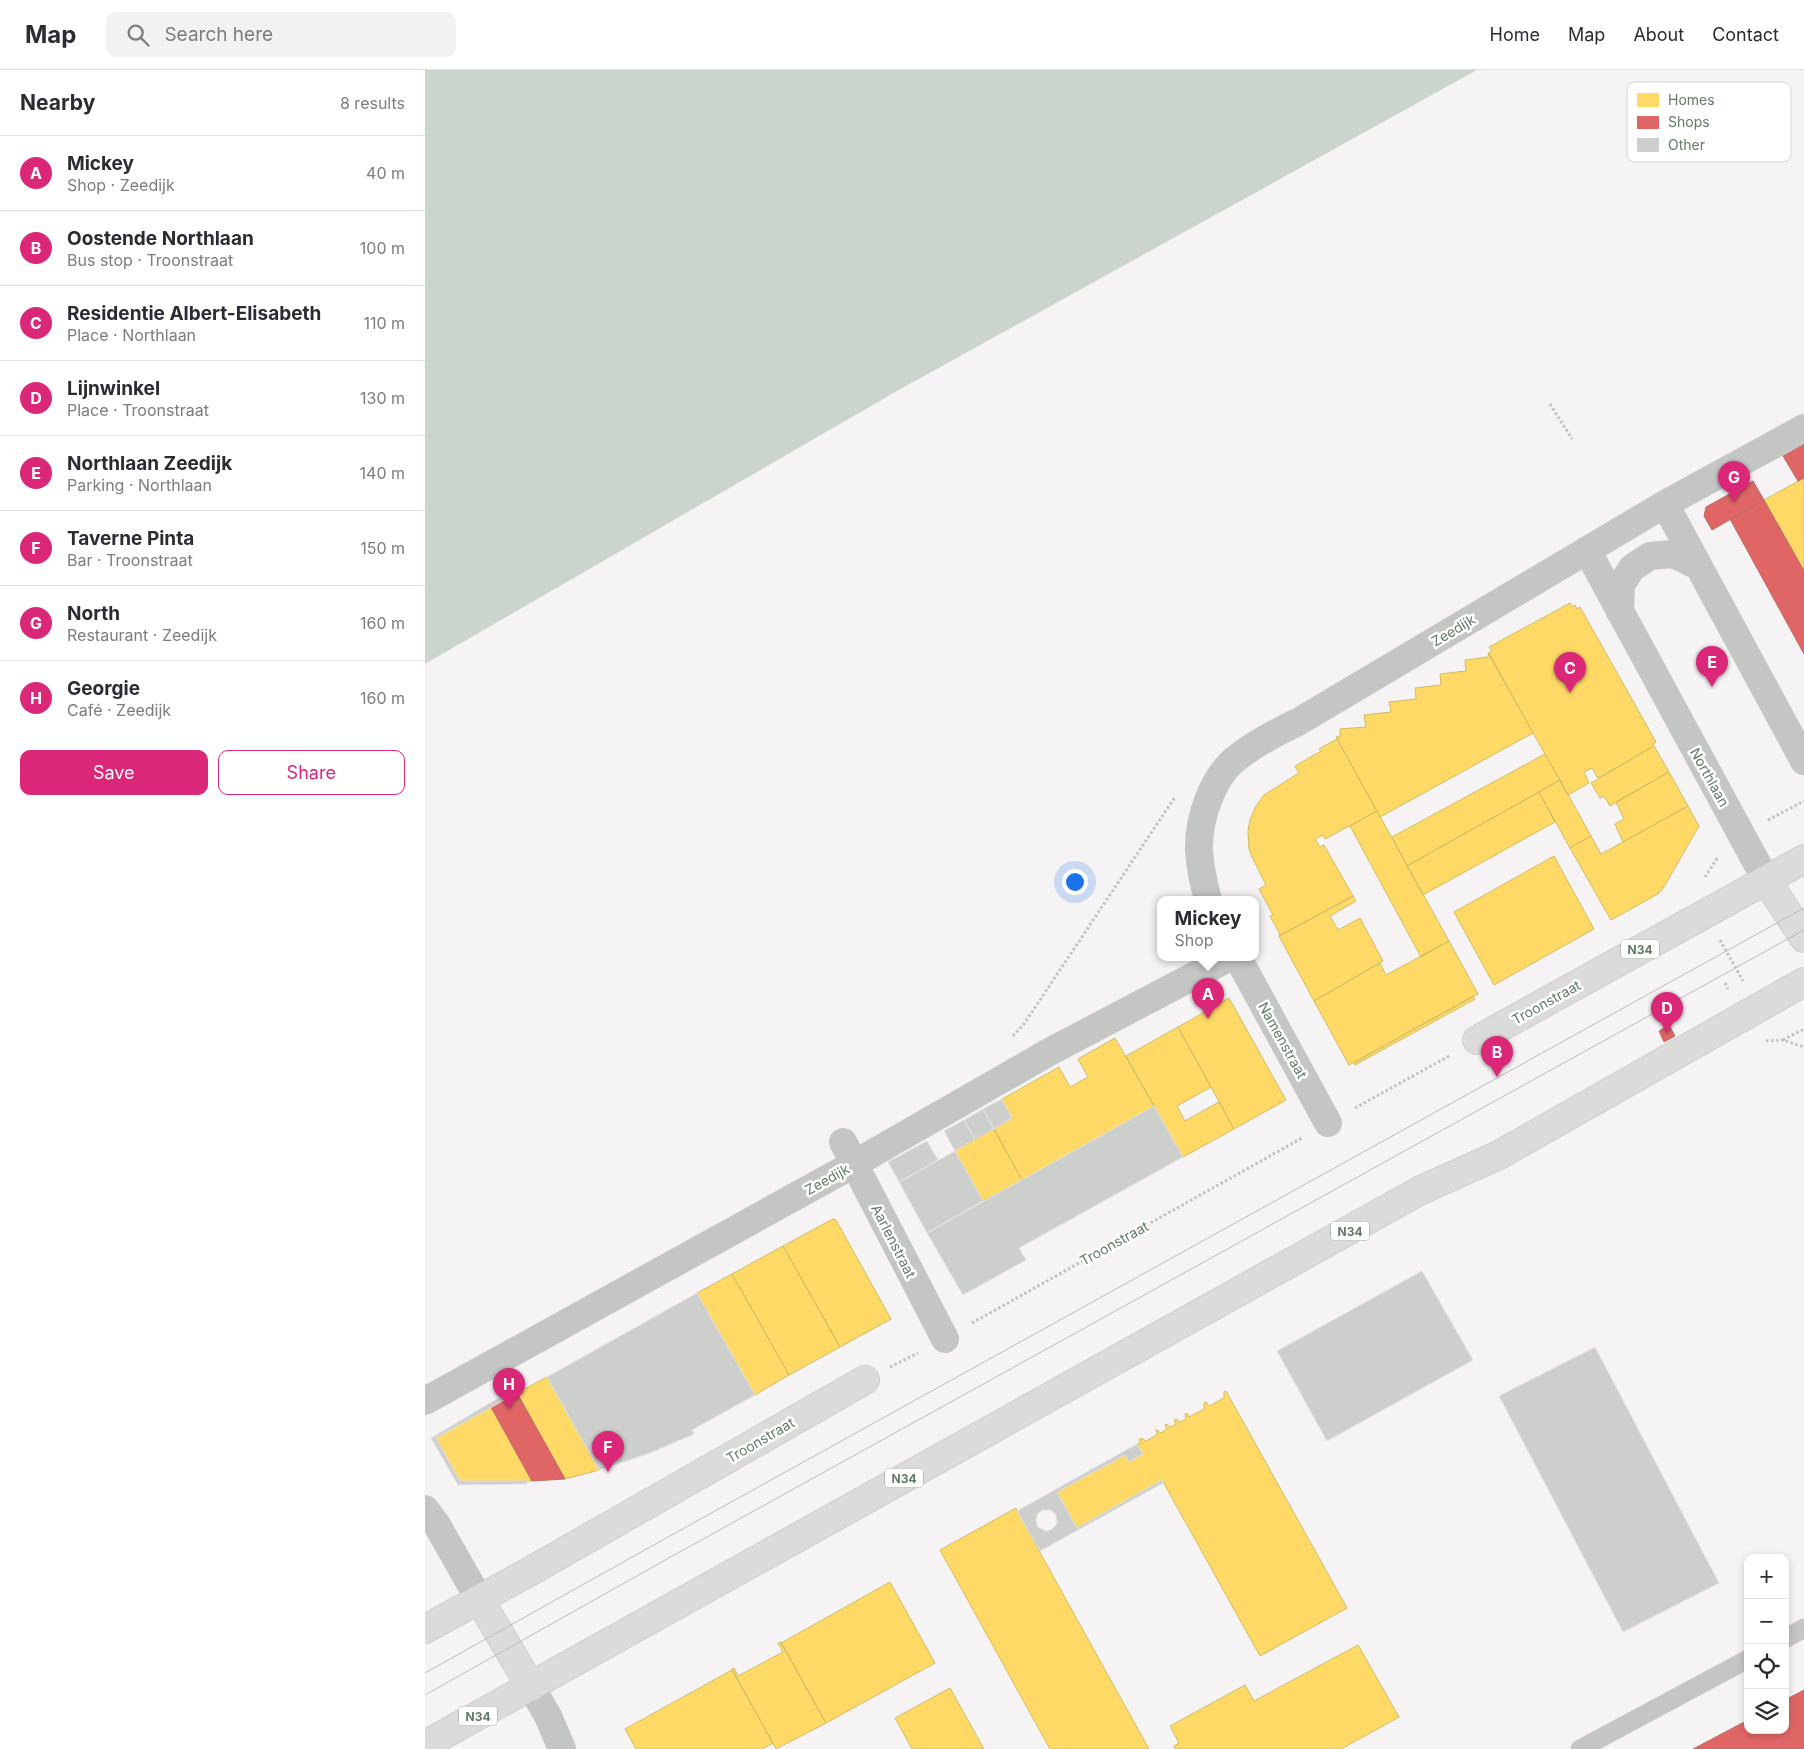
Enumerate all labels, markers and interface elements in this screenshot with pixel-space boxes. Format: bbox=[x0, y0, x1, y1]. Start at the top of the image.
search box bbox=[106, 12, 456, 57]
text: Map bbox=[25, 20, 76, 49]
icon: search bbox=[124, 21, 152, 49]
text: Search here bbox=[164, 23, 273, 46]
text: Home bbox=[1490, 24, 1540, 45]
text: Map bbox=[1568, 24, 1605, 45]
text: About bbox=[1633, 24, 1684, 45]
text: Contact bbox=[1712, 24, 1779, 45]
legend bbox=[1627, 82, 1791, 162]
text: Nearby bbox=[20, 90, 95, 115]
text: Homes bbox=[1668, 91, 1715, 108]
text: 8 results bbox=[340, 93, 405, 113]
text: Shops bbox=[1668, 113, 1710, 130]
text: Other bbox=[1668, 136, 1705, 153]
text: Mickey bbox=[67, 152, 134, 175]
text: A bbox=[30, 163, 42, 183]
text: 40 m bbox=[366, 163, 405, 183]
text: Shop · Zeedijk bbox=[67, 175, 175, 195]
text: Oostende Northlaan bbox=[67, 227, 254, 250]
text: B bbox=[31, 238, 41, 258]
text: 100 m bbox=[360, 238, 405, 258]
text: Bus stop · Troonstraat bbox=[67, 250, 233, 270]
text: Residentie Albert-Elisabeth bbox=[67, 302, 321, 325]
text: C bbox=[30, 313, 42, 333]
text: 110 m bbox=[363, 313, 405, 333]
text: Place · Northlaan bbox=[67, 325, 196, 345]
text: Lijnwinkel bbox=[67, 377, 160, 400]
text: D bbox=[30, 388, 42, 408]
text: 130 m bbox=[360, 388, 405, 408]
text: Place · Troonstraat bbox=[67, 400, 209, 420]
text: Northlaan Zeedijk bbox=[67, 452, 232, 475]
pin: G bbox=[1718, 461, 1750, 502]
text: E bbox=[31, 463, 41, 483]
text: 140 m bbox=[360, 463, 405, 483]
text: Parking · Northlaan bbox=[67, 475, 212, 495]
text: Taverne Pinta bbox=[67, 527, 194, 550]
text: F bbox=[31, 538, 41, 558]
text: 150 m bbox=[360, 538, 405, 558]
text: Bar · Troonstraat bbox=[67, 550, 193, 570]
text: North bbox=[67, 602, 120, 625]
street label: Zeedijk bbox=[1428, 610, 1478, 650]
text: G bbox=[30, 613, 42, 633]
text: 160 m bbox=[360, 613, 405, 633]
text: Restaurant · Zeedijk bbox=[67, 625, 217, 645]
pin: E bbox=[1696, 646, 1728, 687]
pin: C bbox=[1554, 652, 1586, 693]
text: Georgie bbox=[67, 677, 140, 700]
text: H bbox=[30, 688, 42, 708]
text: 160 m bbox=[360, 688, 405, 708]
text: Café · Zeedijk bbox=[67, 700, 171, 720]
street label: Northlaan bbox=[1687, 745, 1733, 809]
button: Save bbox=[20, 750, 208, 795]
button: Share bbox=[218, 750, 405, 795]
your location bbox=[1062, 869, 1088, 895]
popup bbox=[1157, 896, 1259, 961]
text: Mickey bbox=[1174, 907, 1242, 930]
text: Shop bbox=[1174, 930, 1214, 950]
road number: N34 bbox=[1621, 940, 1659, 959]
street label: Troonstraat bbox=[1509, 976, 1584, 1028]
pin: A bbox=[1192, 978, 1224, 1019]
pin: D bbox=[1651, 992, 1683, 1033]
street label: Namenstraat bbox=[1255, 999, 1311, 1082]
pin: B bbox=[1481, 1036, 1513, 1077]
street label: Zeedijk bbox=[802, 1160, 852, 1198]
street label: Aarlenstraat bbox=[868, 1201, 920, 1281]
street label: Troonstraat bbox=[1077, 1217, 1152, 1269]
road number: N34 bbox=[1331, 1222, 1369, 1240]
pin: H bbox=[493, 1368, 525, 1409]
street label: Troonstraat bbox=[723, 1413, 797, 1466]
pin: F bbox=[592, 1431, 624, 1472]
road number: N34 bbox=[885, 1469, 923, 1488]
map controls bbox=[1744, 1554, 1789, 1734]
button: + bbox=[1744, 1554, 1789, 1599]
button: − bbox=[1744, 1599, 1789, 1644]
button: locate bbox=[1744, 1644, 1789, 1689]
button: layers bbox=[1744, 1689, 1789, 1734]
road number: N34 bbox=[459, 1706, 497, 1725]

